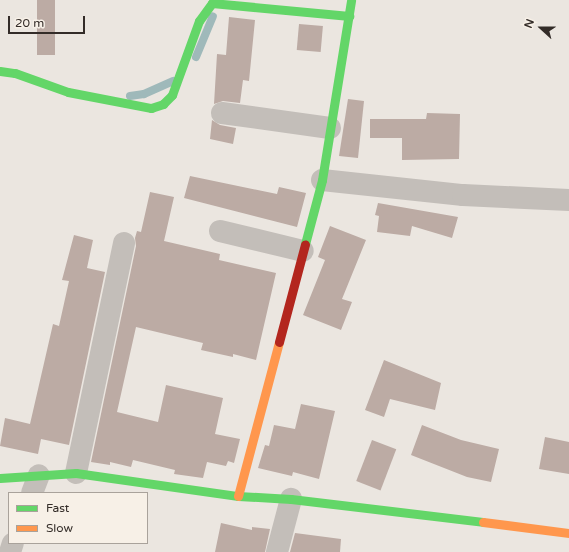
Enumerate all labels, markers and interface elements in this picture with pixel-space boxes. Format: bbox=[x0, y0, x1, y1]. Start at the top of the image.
scale bar bbox=[10, 8, 87, 34]
north arrow bbox=[521, 8, 561, 48]
text: 20 m bbox=[15, 16, 44, 30]
text: N bbox=[522, 17, 537, 30]
legend bbox=[8, 492, 148, 544]
text: Fast bbox=[46, 501, 69, 515]
text: Slow bbox=[46, 521, 73, 535]

